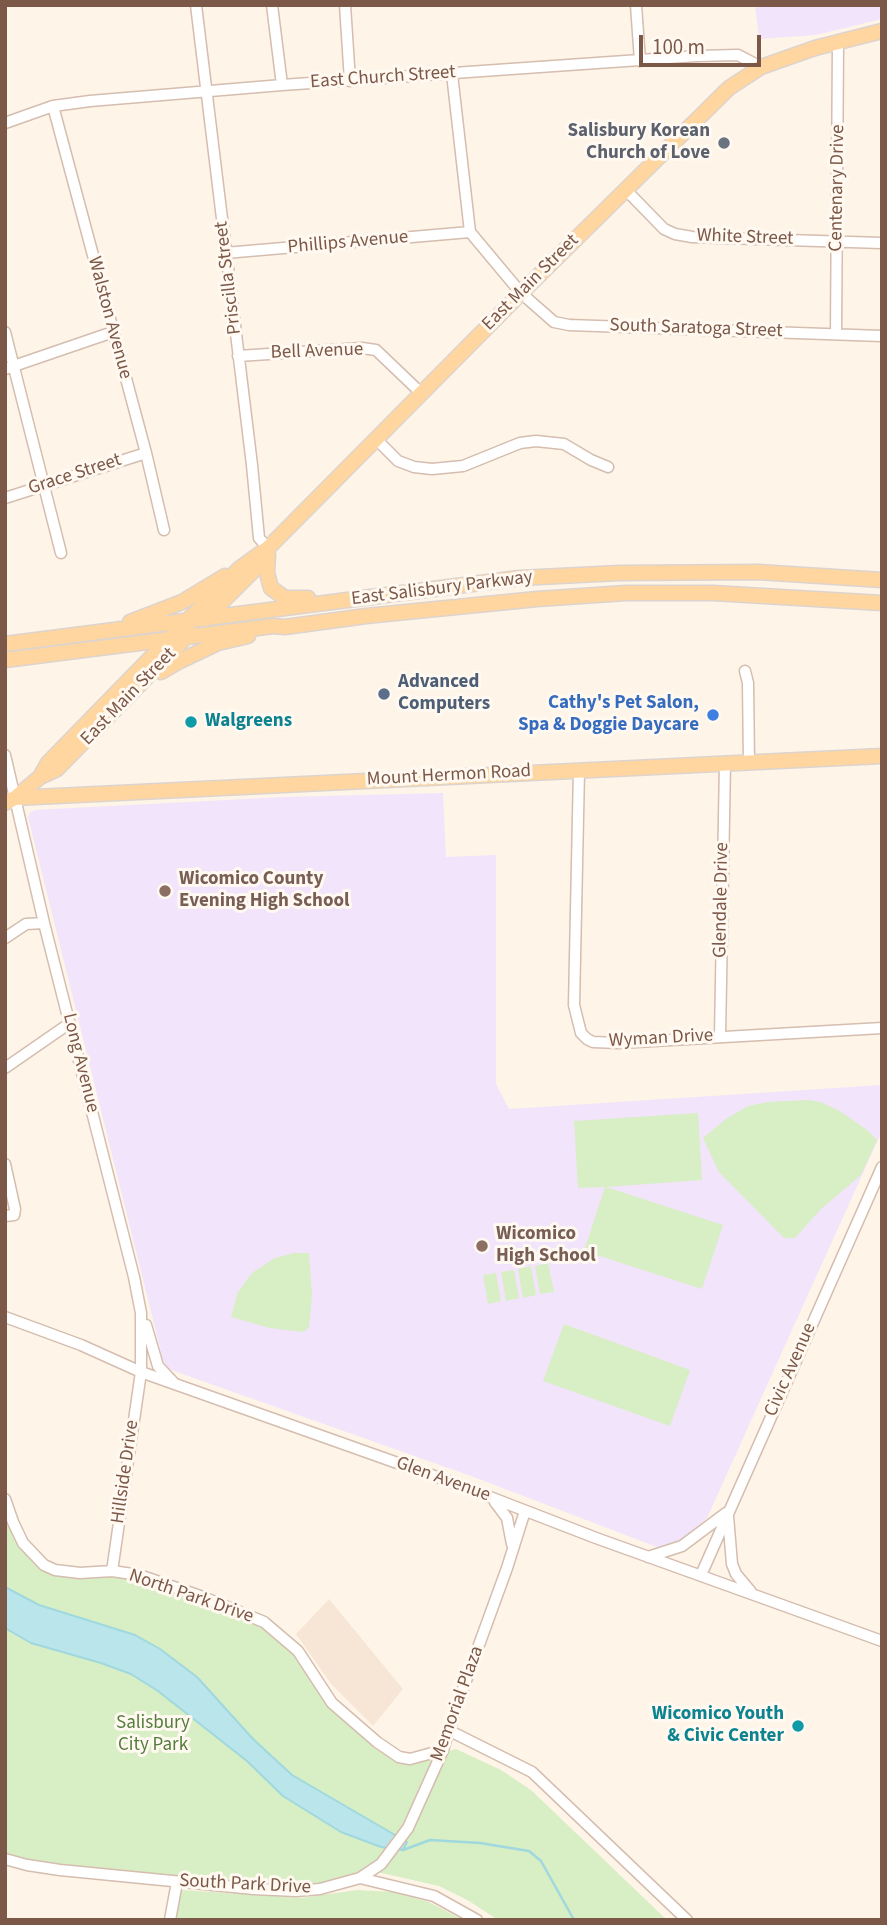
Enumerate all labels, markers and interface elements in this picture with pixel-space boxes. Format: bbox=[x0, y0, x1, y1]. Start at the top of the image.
scale bar bbox=[642, 21, 764, 65]
text: 100 m bbox=[652, 32, 705, 62]
street label: East Church Street bbox=[310, 62, 456, 94]
place label: Salisbury Korean Church of Love bbox=[567, 121, 710, 165]
street label: Centenary Drive bbox=[825, 124, 851, 252]
marker: Salisbury Korean Church of Love bbox=[716, 135, 732, 151]
street label: Priscilla Street bbox=[211, 220, 247, 336]
street label: White Street bbox=[696, 225, 794, 251]
street label: Phillips Avenue bbox=[287, 226, 409, 260]
street label: East Main Street bbox=[478, 230, 584, 336]
street label: Walston Avenue bbox=[82, 254, 136, 382]
street label: South Saratoga Street bbox=[609, 315, 783, 343]
street label: Bell Avenue bbox=[270, 339, 364, 365]
street label: Grace Street bbox=[26, 449, 124, 501]
street label: East Salisbury Parkway bbox=[350, 567, 534, 611]
street label: East Main Street bbox=[77, 643, 181, 751]
place label: Advanced Computers bbox=[398, 672, 490, 716]
marker: Advanced Computers bbox=[376, 686, 392, 702]
place label: Cathy's Pet Salon, Spa & Doggie Daycare bbox=[518, 693, 699, 737]
marker: Cathy's Pet Salon, Spa & Doggie Daycare bbox=[705, 707, 721, 723]
place label: Walgreens bbox=[205, 711, 292, 733]
marker: Walgreens bbox=[183, 714, 199, 730]
street label: Mount Hermon Road bbox=[366, 760, 532, 792]
street label: Glendale Drive bbox=[710, 842, 734, 958]
place label: Wicomico County Evening High School bbox=[179, 869, 349, 913]
marker: Wicomico County Evening High School bbox=[157, 883, 173, 899]
street label: Long Avenue bbox=[57, 1011, 103, 1115]
street label: Wyman Drive bbox=[608, 1025, 714, 1053]
place label: Wicomico High School bbox=[496, 1224, 596, 1268]
marker: Wicomico High School bbox=[474, 1238, 490, 1254]
street label: Civic Avenue bbox=[760, 1320, 822, 1420]
street label: Hillside Drive bbox=[107, 1419, 145, 1525]
street label: Glen Avenue bbox=[393, 1452, 493, 1508]
street label: North Park Drive bbox=[126, 1565, 256, 1629]
street label: Memorial Plaza bbox=[427, 1643, 489, 1765]
place label: Wicomico Youth & Civic Center bbox=[652, 1704, 784, 1748]
park label: Salisbury City Park bbox=[116, 1713, 190, 1757]
marker: Wicomico Youth & Civic Center bbox=[790, 1718, 806, 1734]
street label: South Park Drive bbox=[179, 1870, 311, 1900]

